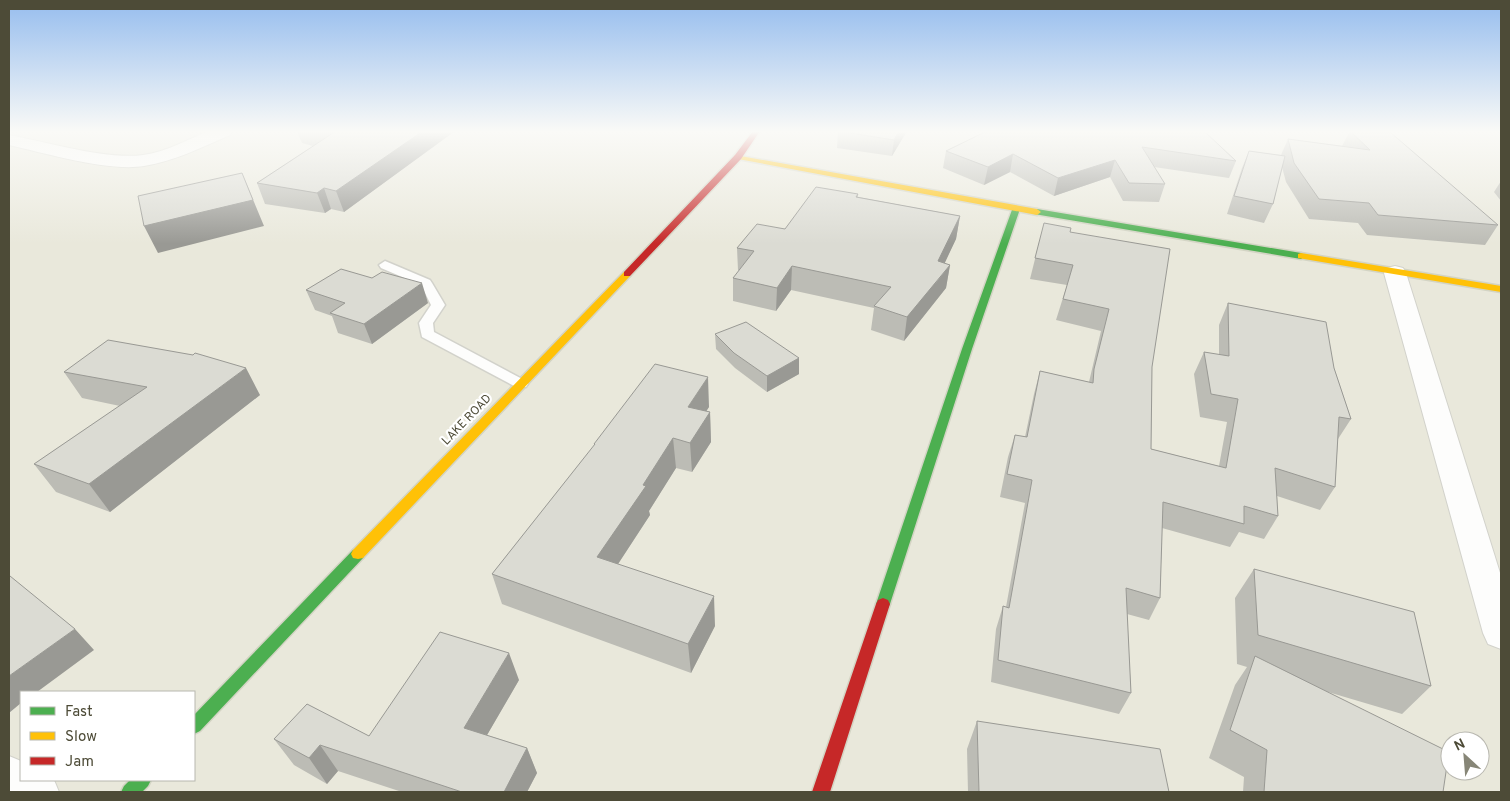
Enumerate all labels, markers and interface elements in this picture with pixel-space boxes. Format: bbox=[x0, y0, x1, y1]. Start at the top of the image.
street label: LAKE ROAD bbox=[439, 391, 495, 449]
legend bbox=[20, 691, 195, 781]
text: Fast bbox=[65, 703, 93, 722]
text: Slow bbox=[65, 728, 97, 747]
north arrow bbox=[1440, 731, 1490, 781]
text: N bbox=[1452, 736, 1468, 756]
text: Jam bbox=[65, 753, 94, 772]

